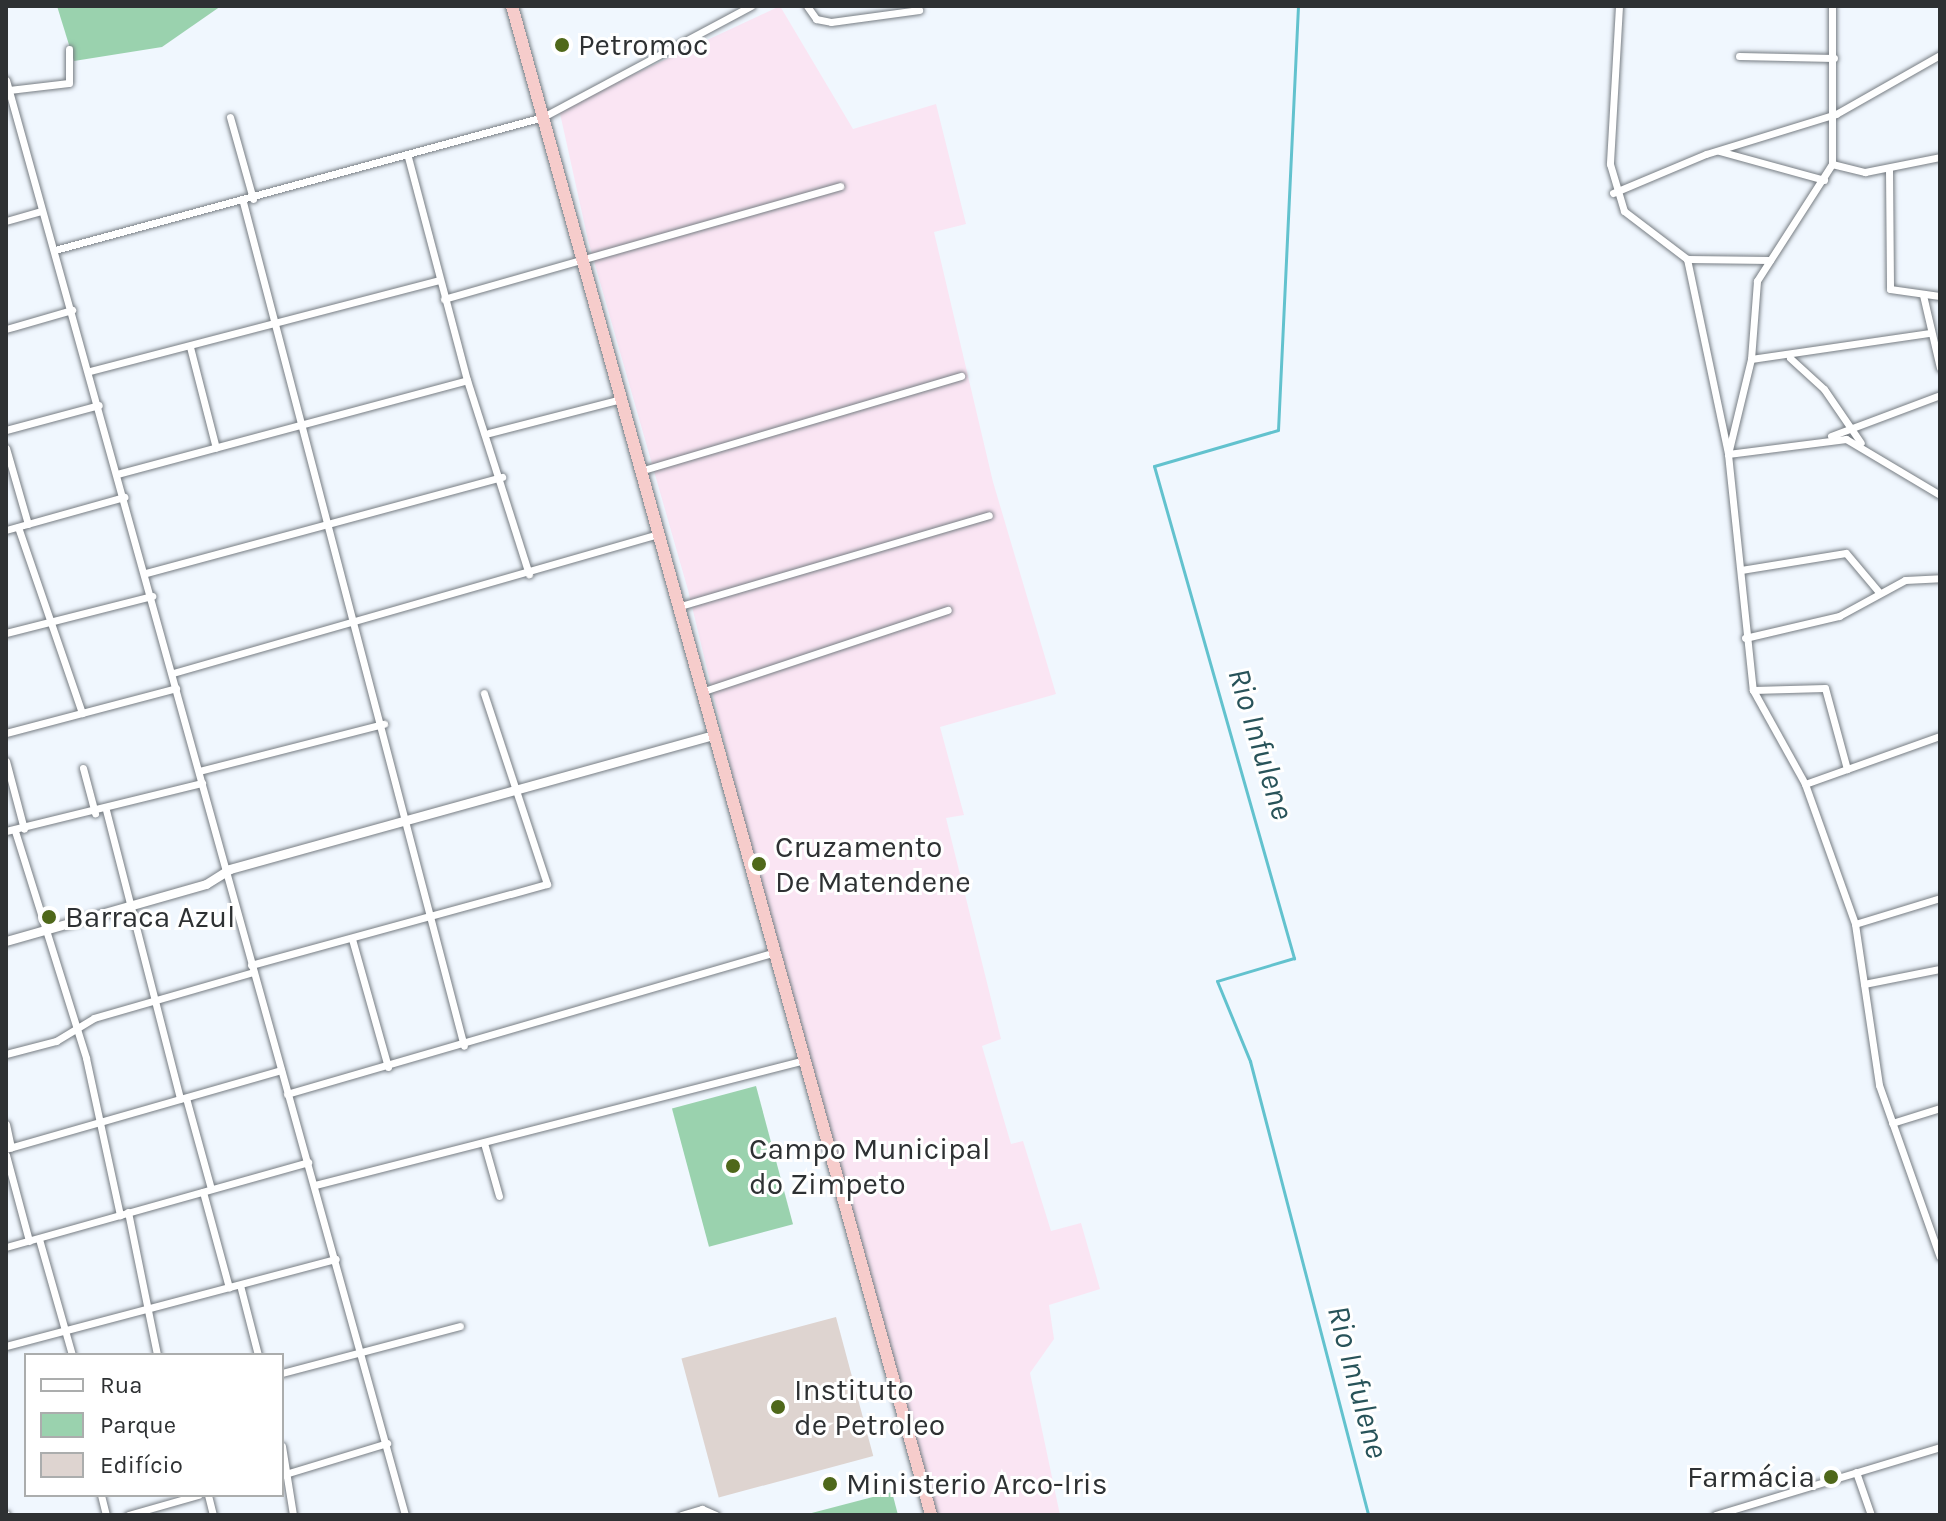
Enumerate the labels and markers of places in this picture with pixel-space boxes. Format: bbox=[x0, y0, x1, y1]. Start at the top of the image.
place label: Petromoc bbox=[578, 27, 708, 63]
marker: Petromoc bbox=[553, 36, 571, 54]
place label: Cruzamento De Matendene bbox=[775, 829, 971, 900]
marker: Cruzamento De Matendene bbox=[750, 855, 768, 873]
place label: Barraca Azul bbox=[65, 899, 236, 935]
marker: Barraca Azul bbox=[40, 908, 58, 926]
place label: Campo Municipal do Zimpeto bbox=[749, 1131, 991, 1202]
marker: Campo Municipal do Zimpeto bbox=[724, 1157, 742, 1175]
place label: Instituto de Petroleo bbox=[794, 1372, 945, 1442]
marker: Instituto de Petroleo bbox=[769, 1398, 787, 1416]
place label: Farmácia bbox=[1687, 1459, 1815, 1495]
place label: Ministerio Arco-Iris bbox=[846, 1466, 1107, 1502]
marker: Farmácia bbox=[1822, 1468, 1840, 1486]
marker: Ministerio Arco-Iris bbox=[821, 1475, 839, 1493]

